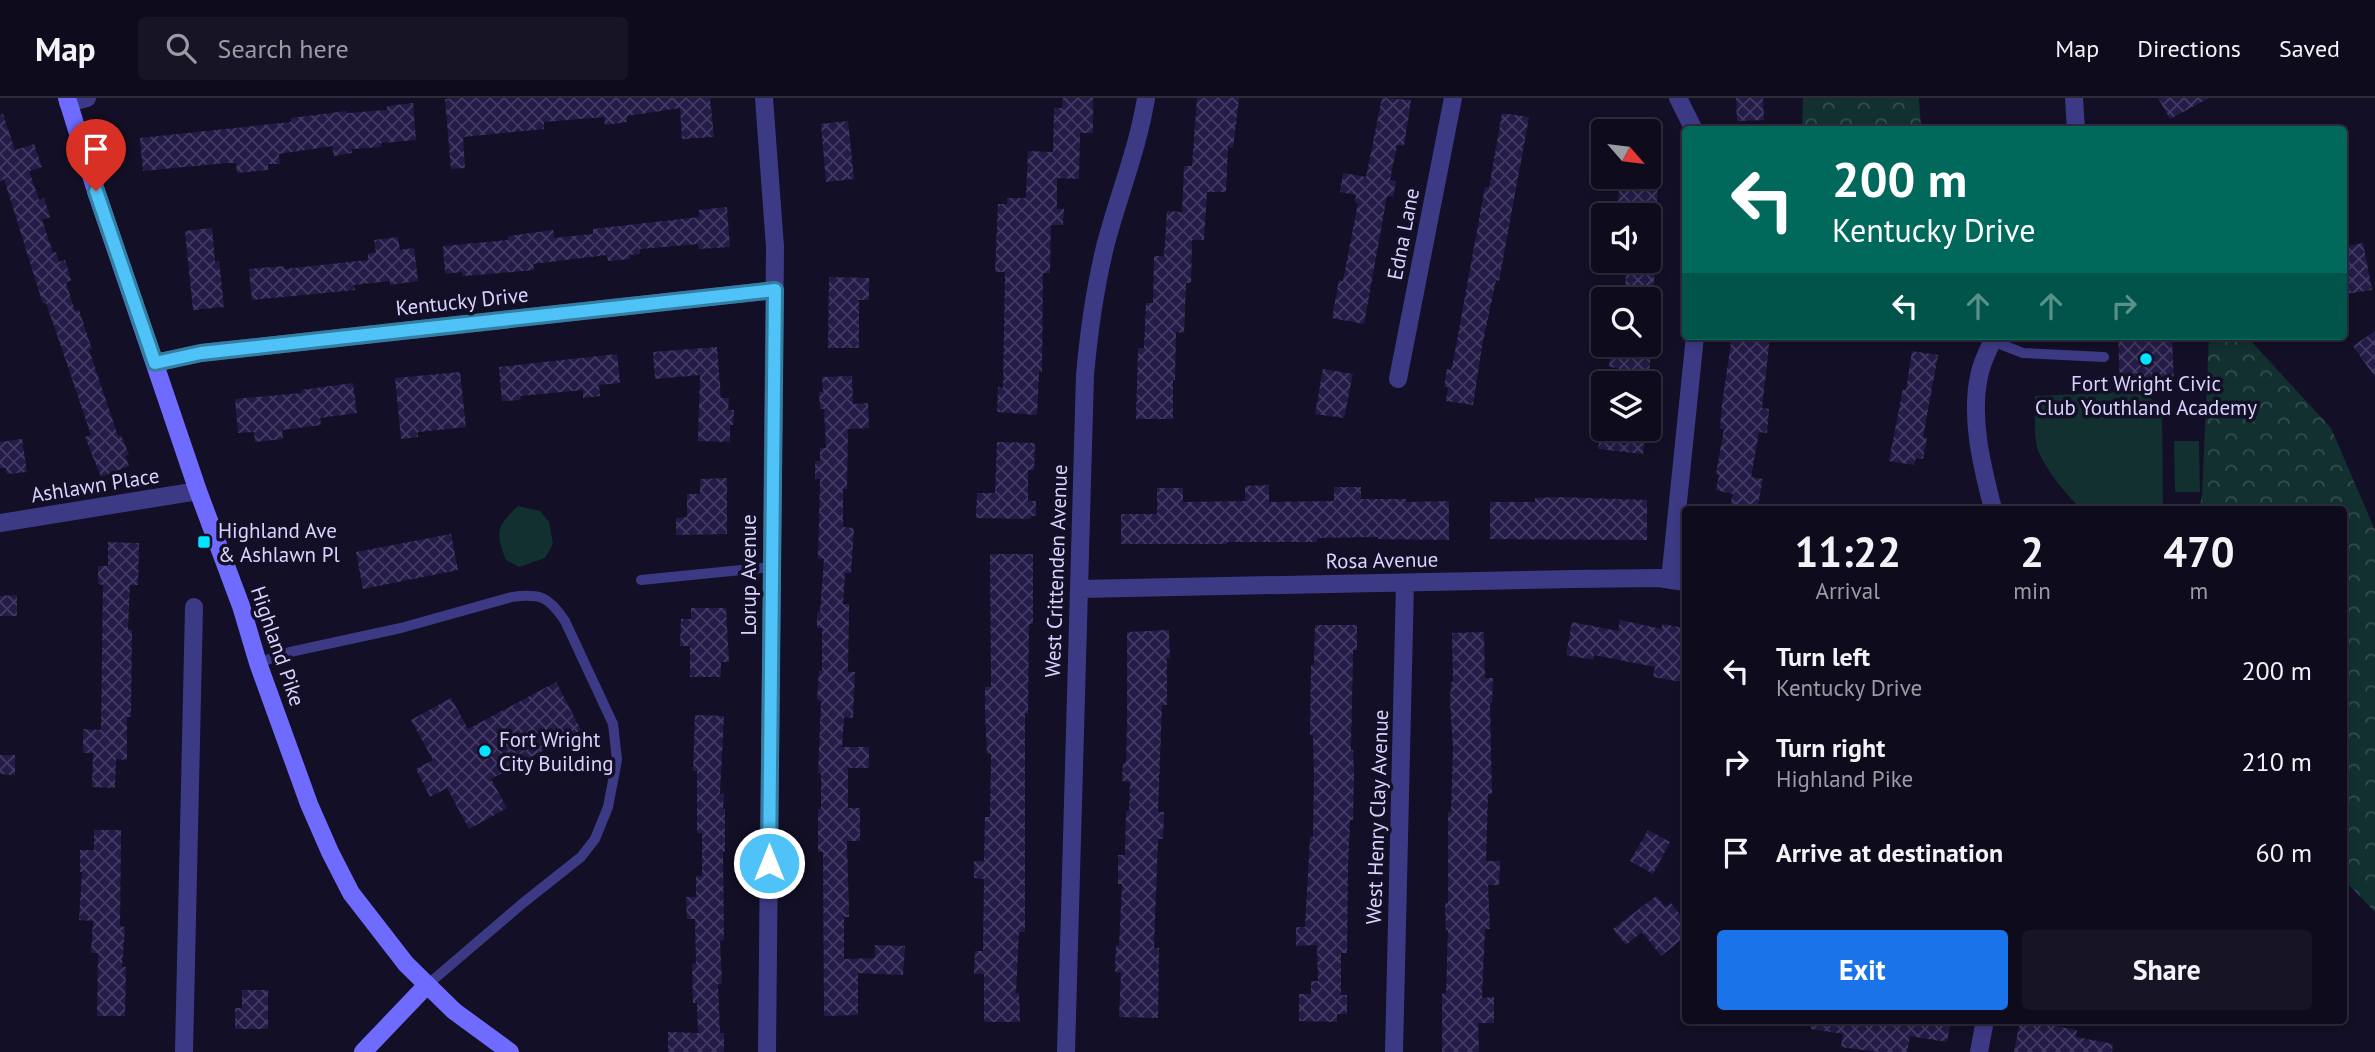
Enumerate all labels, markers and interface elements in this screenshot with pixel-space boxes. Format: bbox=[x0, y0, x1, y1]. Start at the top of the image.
search box bbox=[138, 17, 628, 80]
text: Map bbox=[35, 27, 96, 70]
icon: search bbox=[162, 29, 200, 67]
text: Search here bbox=[218, 32, 349, 65]
text: Map bbox=[2055, 33, 2099, 64]
text: Directions bbox=[2137, 33, 2241, 64]
text: Saved bbox=[2279, 33, 2340, 64]
pin bbox=[66, 119, 126, 191]
north arrow bbox=[1591, 119, 1661, 189]
map controls bbox=[1591, 119, 1661, 441]
icon: arrive bbox=[77, 130, 115, 168]
text: 200 m bbox=[1832, 147, 1967, 211]
icon: left bbox=[1717, 154, 1808, 245]
street label: Edna Lane bbox=[1381, 186, 1425, 282]
button: sound bbox=[1591, 203, 1661, 273]
text: Kentucky Drive bbox=[1832, 209, 2035, 251]
street label: Kentucky Drive bbox=[394, 281, 530, 321]
button: search bbox=[1591, 287, 1661, 357]
icon: left bbox=[1886, 287, 1924, 325]
icon: ahead bbox=[1959, 287, 1997, 325]
icon: ahead bbox=[2032, 287, 2070, 325]
icon: right bbox=[2105, 287, 2143, 325]
marker: Fort Wright Civic Club Youthland Academy bbox=[2138, 351, 2154, 367]
place label: Fort Wright Civic Club Youthland Academy bbox=[2035, 370, 2257, 421]
button: layers bbox=[1591, 371, 1661, 441]
street label: Ashlawn Place bbox=[29, 462, 161, 508]
street label: West Crittenden Avenue bbox=[1039, 464, 1073, 678]
street label: Lorup Avenue bbox=[735, 514, 762, 636]
place label: Highland Ave & Ashlawn Pl bbox=[218, 517, 340, 568]
text: 11:22 bbox=[1794, 524, 1901, 579]
text: 2 bbox=[2020, 524, 2044, 579]
text: 470 bbox=[2163, 524, 2235, 579]
marker: Highland Ave & Ashlawn Pl bbox=[196, 534, 212, 550]
street label: Rosa Avenue bbox=[1326, 546, 1438, 574]
text: Arrival bbox=[1815, 576, 1880, 605]
text: min bbox=[2013, 576, 2051, 605]
text: m bbox=[2190, 576, 2208, 605]
street label: Highland Pike bbox=[245, 582, 311, 710]
text: Turn left bbox=[1776, 640, 1870, 673]
icon: left bbox=[1717, 652, 1755, 690]
text: 200 m bbox=[2241, 654, 2312, 687]
text: Kentucky Drive bbox=[1776, 673, 1922, 702]
street label: West Henry Clay Avenue bbox=[1360, 709, 1394, 925]
place label: Fort Wright City Building bbox=[499, 726, 613, 777]
text: Turn right bbox=[1776, 731, 1885, 764]
marker: Fort Wright City Building bbox=[477, 743, 493, 759]
icon: right bbox=[1717, 743, 1755, 781]
text: 210 m bbox=[2241, 745, 2312, 778]
text: Highland Pike bbox=[1776, 764, 1913, 793]
position arrow bbox=[732, 826, 806, 900]
icon: arrive bbox=[1717, 834, 1755, 872]
text: Arrive at destination bbox=[1776, 836, 2003, 869]
text: 60 m bbox=[2256, 836, 2312, 869]
button: Exit bbox=[1717, 930, 2008, 1010]
button: Share bbox=[2022, 930, 2312, 1010]

